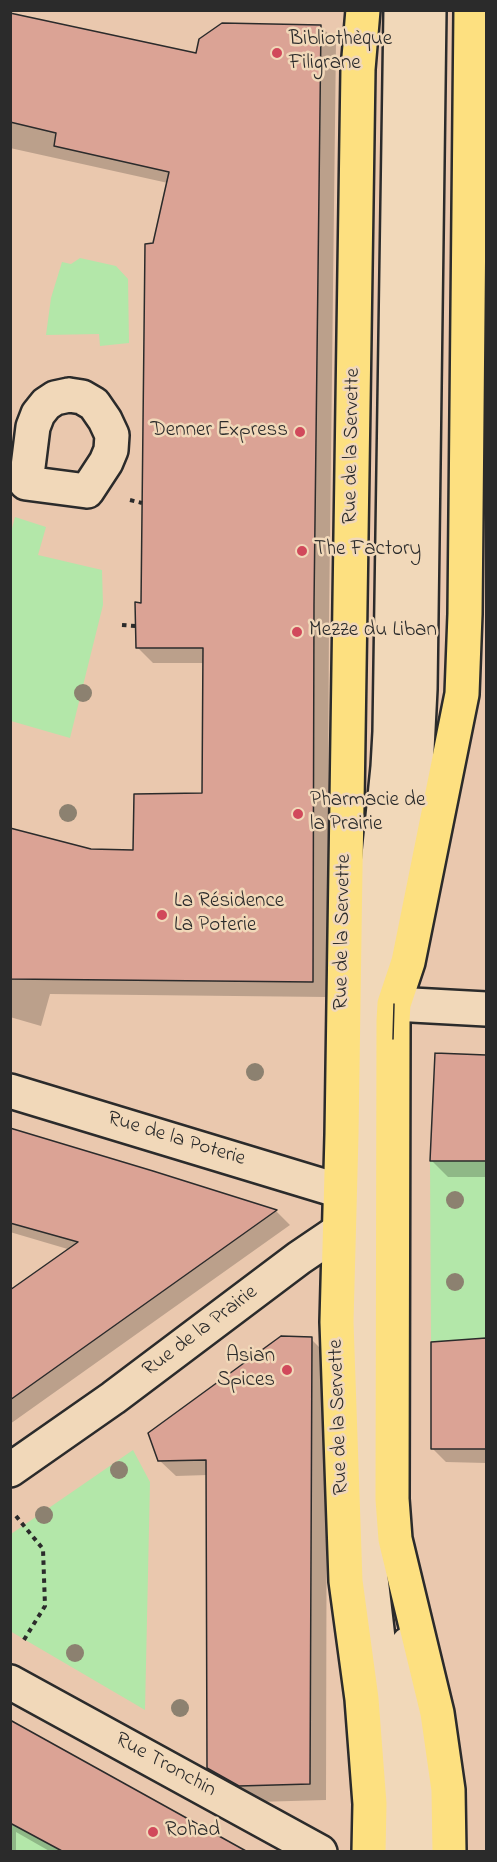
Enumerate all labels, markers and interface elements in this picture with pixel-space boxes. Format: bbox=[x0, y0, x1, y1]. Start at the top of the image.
place label: Bibliothèque Filigrane bbox=[289, 28, 392, 78]
marker: Bibliothèque Filigrane bbox=[270, 46, 284, 60]
street label: Rue de la Servette bbox=[339, 368, 367, 524]
place label: Denner Express bbox=[150, 419, 288, 445]
marker: Denner Express bbox=[293, 425, 307, 439]
place label: The Factory bbox=[314, 538, 421, 564]
marker: The Factory bbox=[295, 544, 309, 558]
place label: Mezze du Liban bbox=[309, 619, 437, 645]
marker: Mezze du Liban bbox=[290, 625, 304, 639]
place label: Pharmacie de la Prairie bbox=[310, 789, 425, 839]
marker: Pharmacie de la Prairie bbox=[291, 807, 305, 821]
street label: Rue de la Servette bbox=[330, 854, 358, 1010]
place label: La Résidence La Poterie bbox=[174, 890, 284, 940]
marker: La Résidence La Poterie bbox=[155, 908, 169, 922]
street label: Rue de la Poterie bbox=[104, 1107, 248, 1173]
street label: Rue de la Prairie bbox=[139, 1281, 263, 1383]
street label: Rue de la Servette bbox=[325, 1339, 355, 1495]
place label: Asian Spices bbox=[217, 1345, 275, 1395]
marker: Asian Spices bbox=[280, 1363, 294, 1377]
street label: Rue Tronchin bbox=[110, 1728, 220, 1804]
place label: Rohad bbox=[165, 1819, 220, 1845]
marker: Rohad bbox=[146, 1825, 160, 1839]

